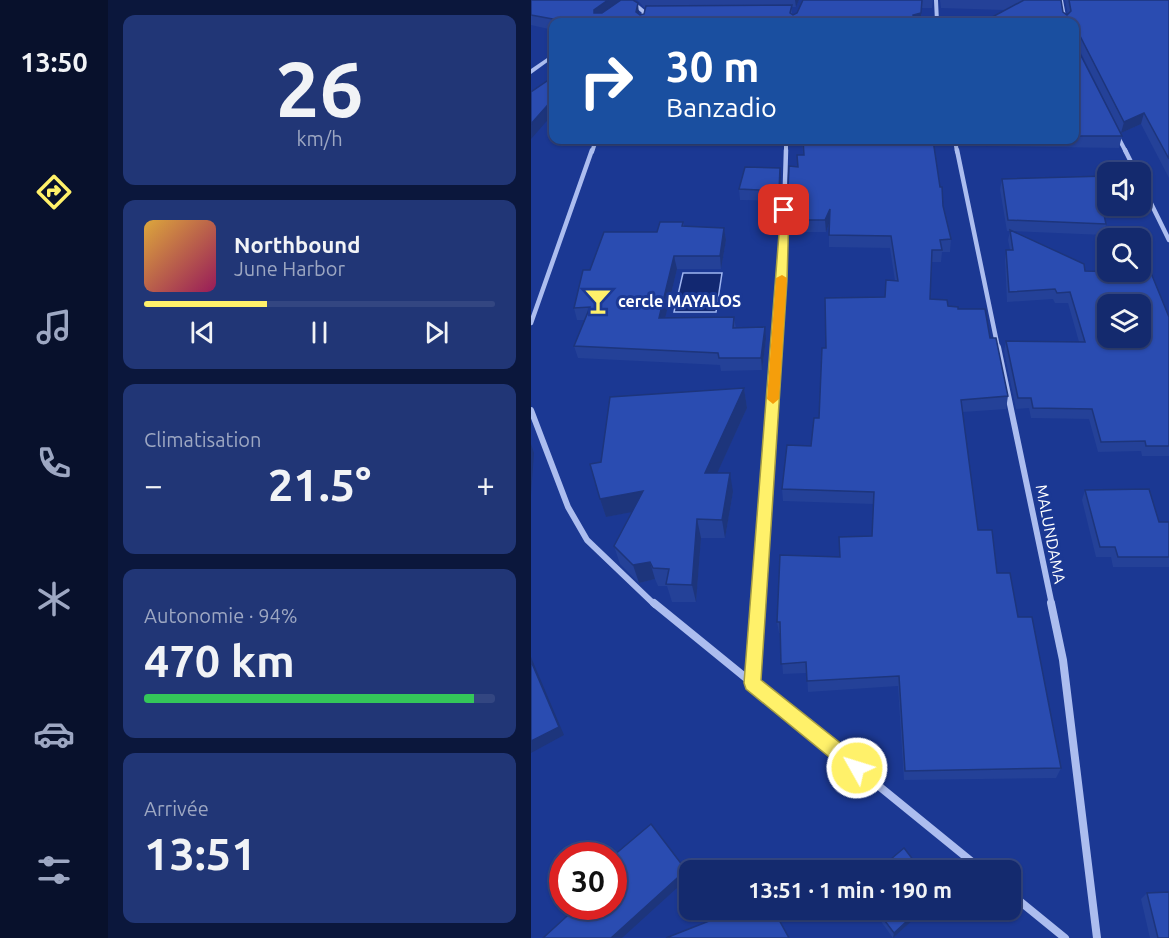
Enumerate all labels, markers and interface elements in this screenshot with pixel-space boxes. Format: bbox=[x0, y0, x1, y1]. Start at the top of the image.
icon: right bbox=[567, 42, 645, 120]
text: 30 m bbox=[666, 43, 760, 90]
text: 26 bbox=[276, 44, 363, 132]
text: 13:50 bbox=[20, 47, 88, 77]
text: Banzadio bbox=[666, 92, 777, 122]
text: km/h bbox=[296, 127, 343, 150]
map controls bbox=[1097, 162, 1151, 348]
button: sound bbox=[1097, 162, 1151, 216]
icon: directions bbox=[33, 171, 75, 213]
pin bbox=[758, 184, 809, 235]
icon: arrive bbox=[767, 193, 800, 226]
button: search bbox=[1097, 228, 1151, 282]
text: Northbound bbox=[234, 232, 360, 257]
text: June Harbor bbox=[234, 257, 345, 280]
bar icon: cercle MAYALOS bbox=[583, 286, 613, 316]
place label: cercle MAYALOS bbox=[618, 292, 741, 310]
button: layers bbox=[1097, 294, 1151, 348]
icon: music bbox=[33, 306, 75, 348]
icon: previous bbox=[186, 316, 219, 349]
icon: pause bbox=[303, 316, 336, 349]
icon: next bbox=[420, 316, 453, 349]
text: Climatisation bbox=[144, 428, 261, 451]
icon: phone bbox=[33, 442, 75, 484]
text: 21.5° bbox=[268, 459, 371, 510]
text: − bbox=[144, 466, 163, 503]
text: + bbox=[476, 466, 495, 503]
street label: MALUNDAMA bbox=[1033, 483, 1070, 586]
icon: climate bbox=[33, 578, 75, 620]
text: Autonomie · 94% bbox=[144, 604, 298, 627]
text: 470 km bbox=[144, 635, 295, 686]
icon: car bbox=[33, 713, 75, 755]
position arrow bbox=[825, 736, 889, 800]
text: Arrivée bbox=[144, 797, 209, 820]
text: 13:51 bbox=[144, 828, 257, 879]
speed limit sign: 30 bbox=[549, 842, 627, 920]
icon: filters bbox=[33, 849, 75, 891]
text: 13:51 · 1 min · 190 m bbox=[748, 877, 952, 902]

